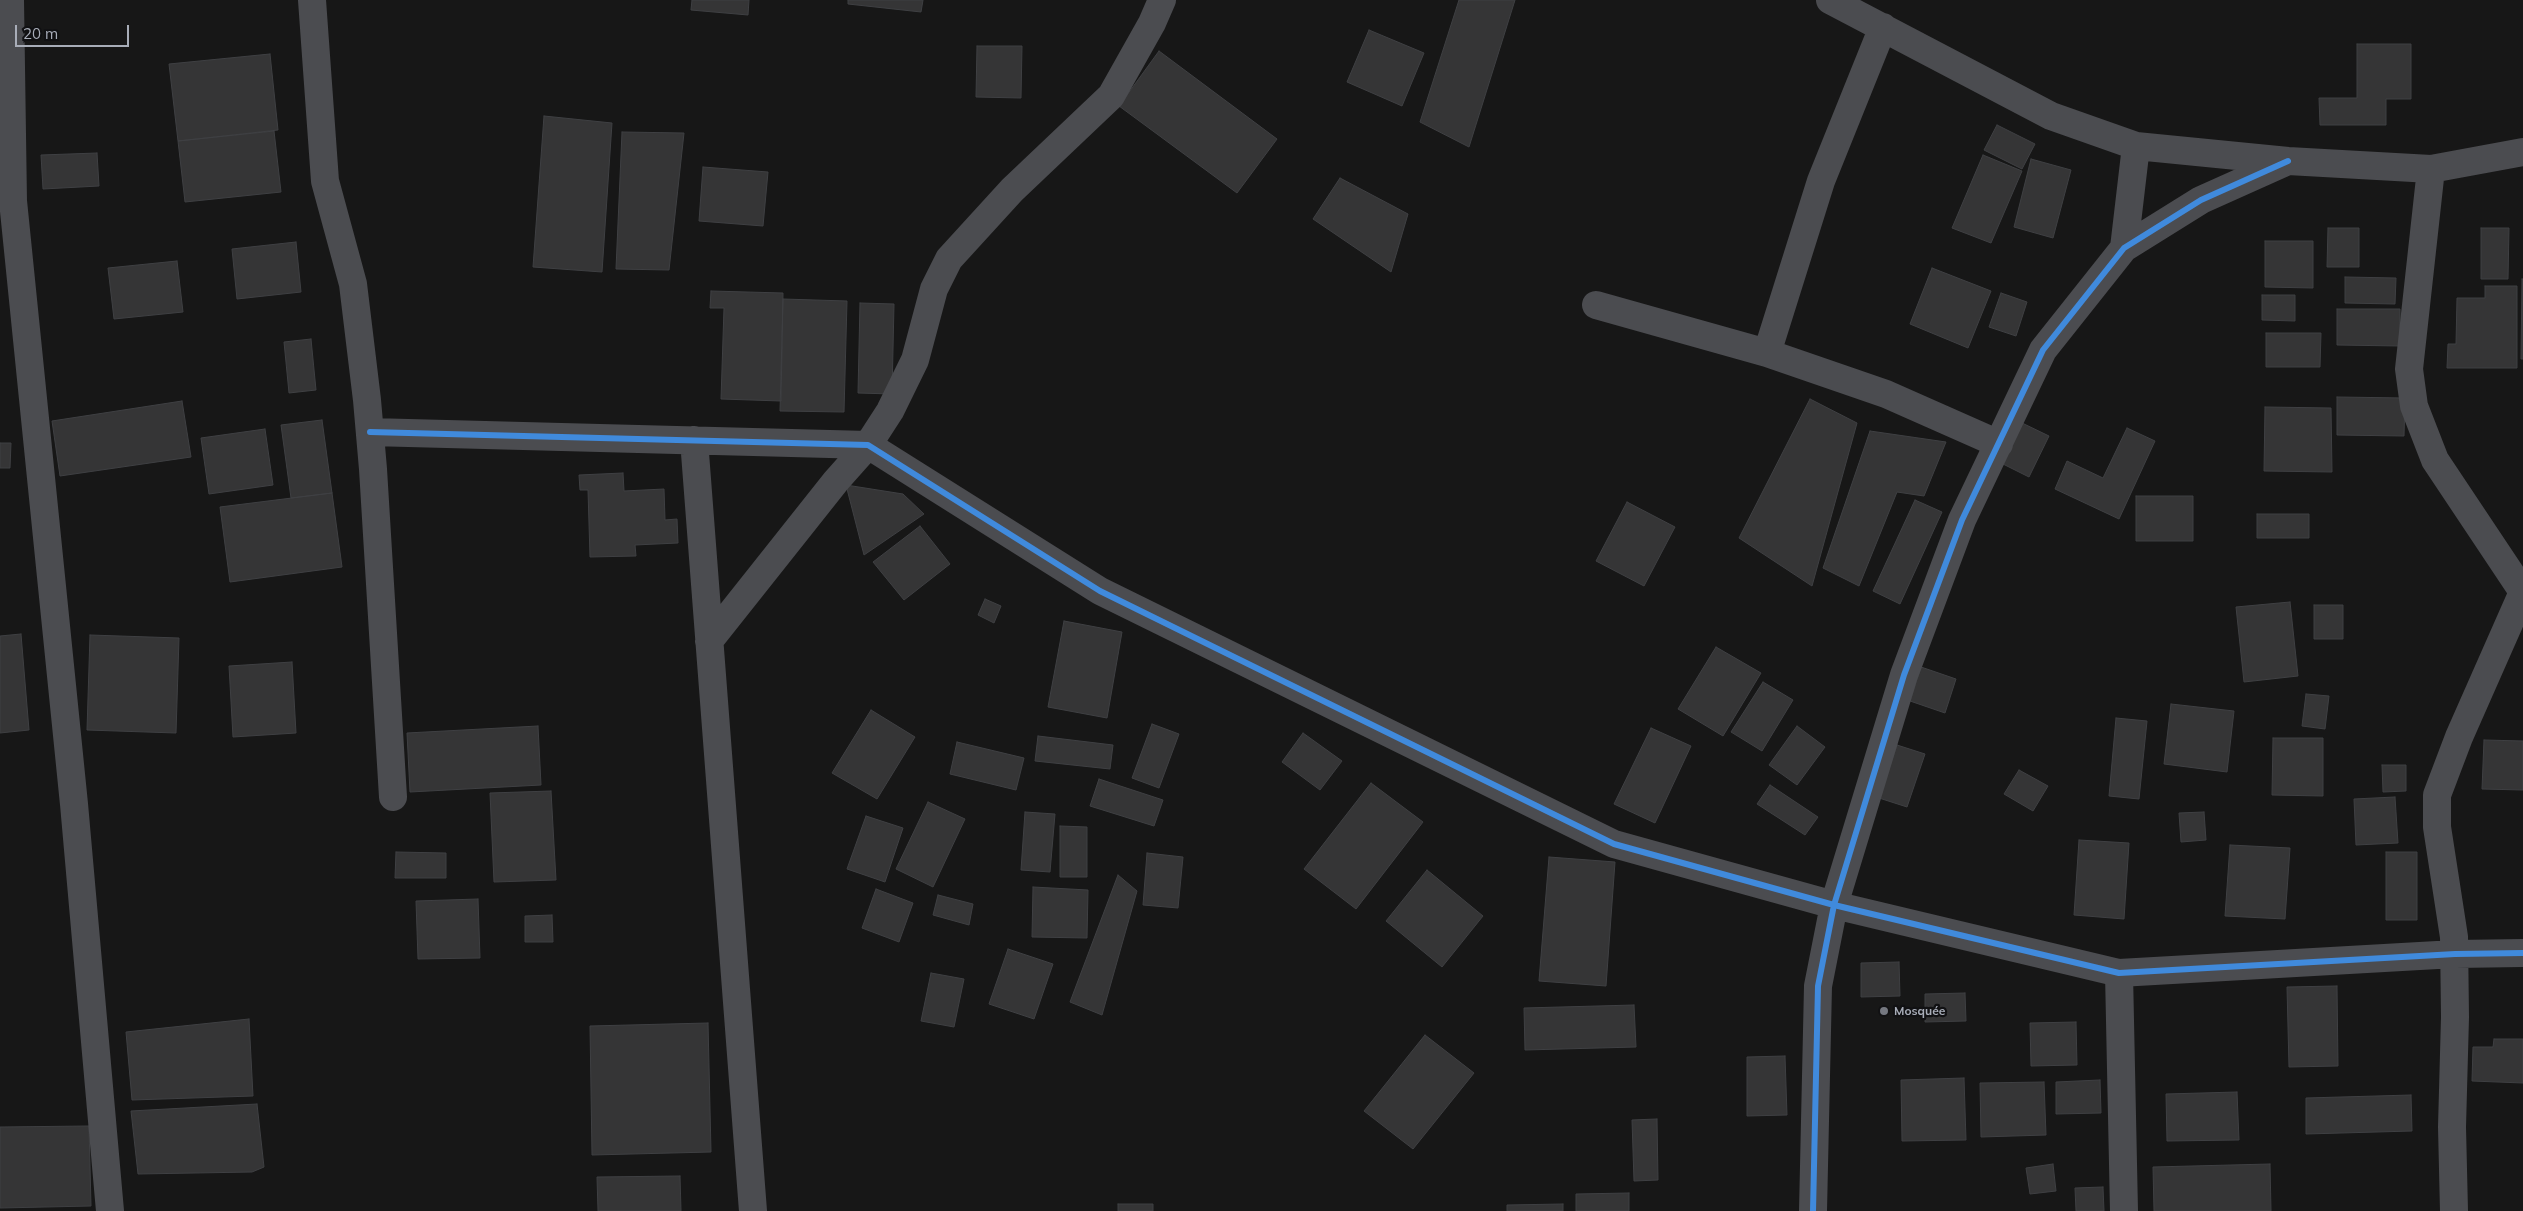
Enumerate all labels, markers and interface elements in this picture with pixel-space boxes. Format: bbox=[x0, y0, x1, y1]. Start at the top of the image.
scale bar bbox=[18, 15, 131, 47]
text: 20 m bbox=[23, 24, 58, 43]
place label: Mosquée bbox=[1894, 1004, 1945, 1018]
marker: Mosquée bbox=[1878, 1005, 1890, 1017]

